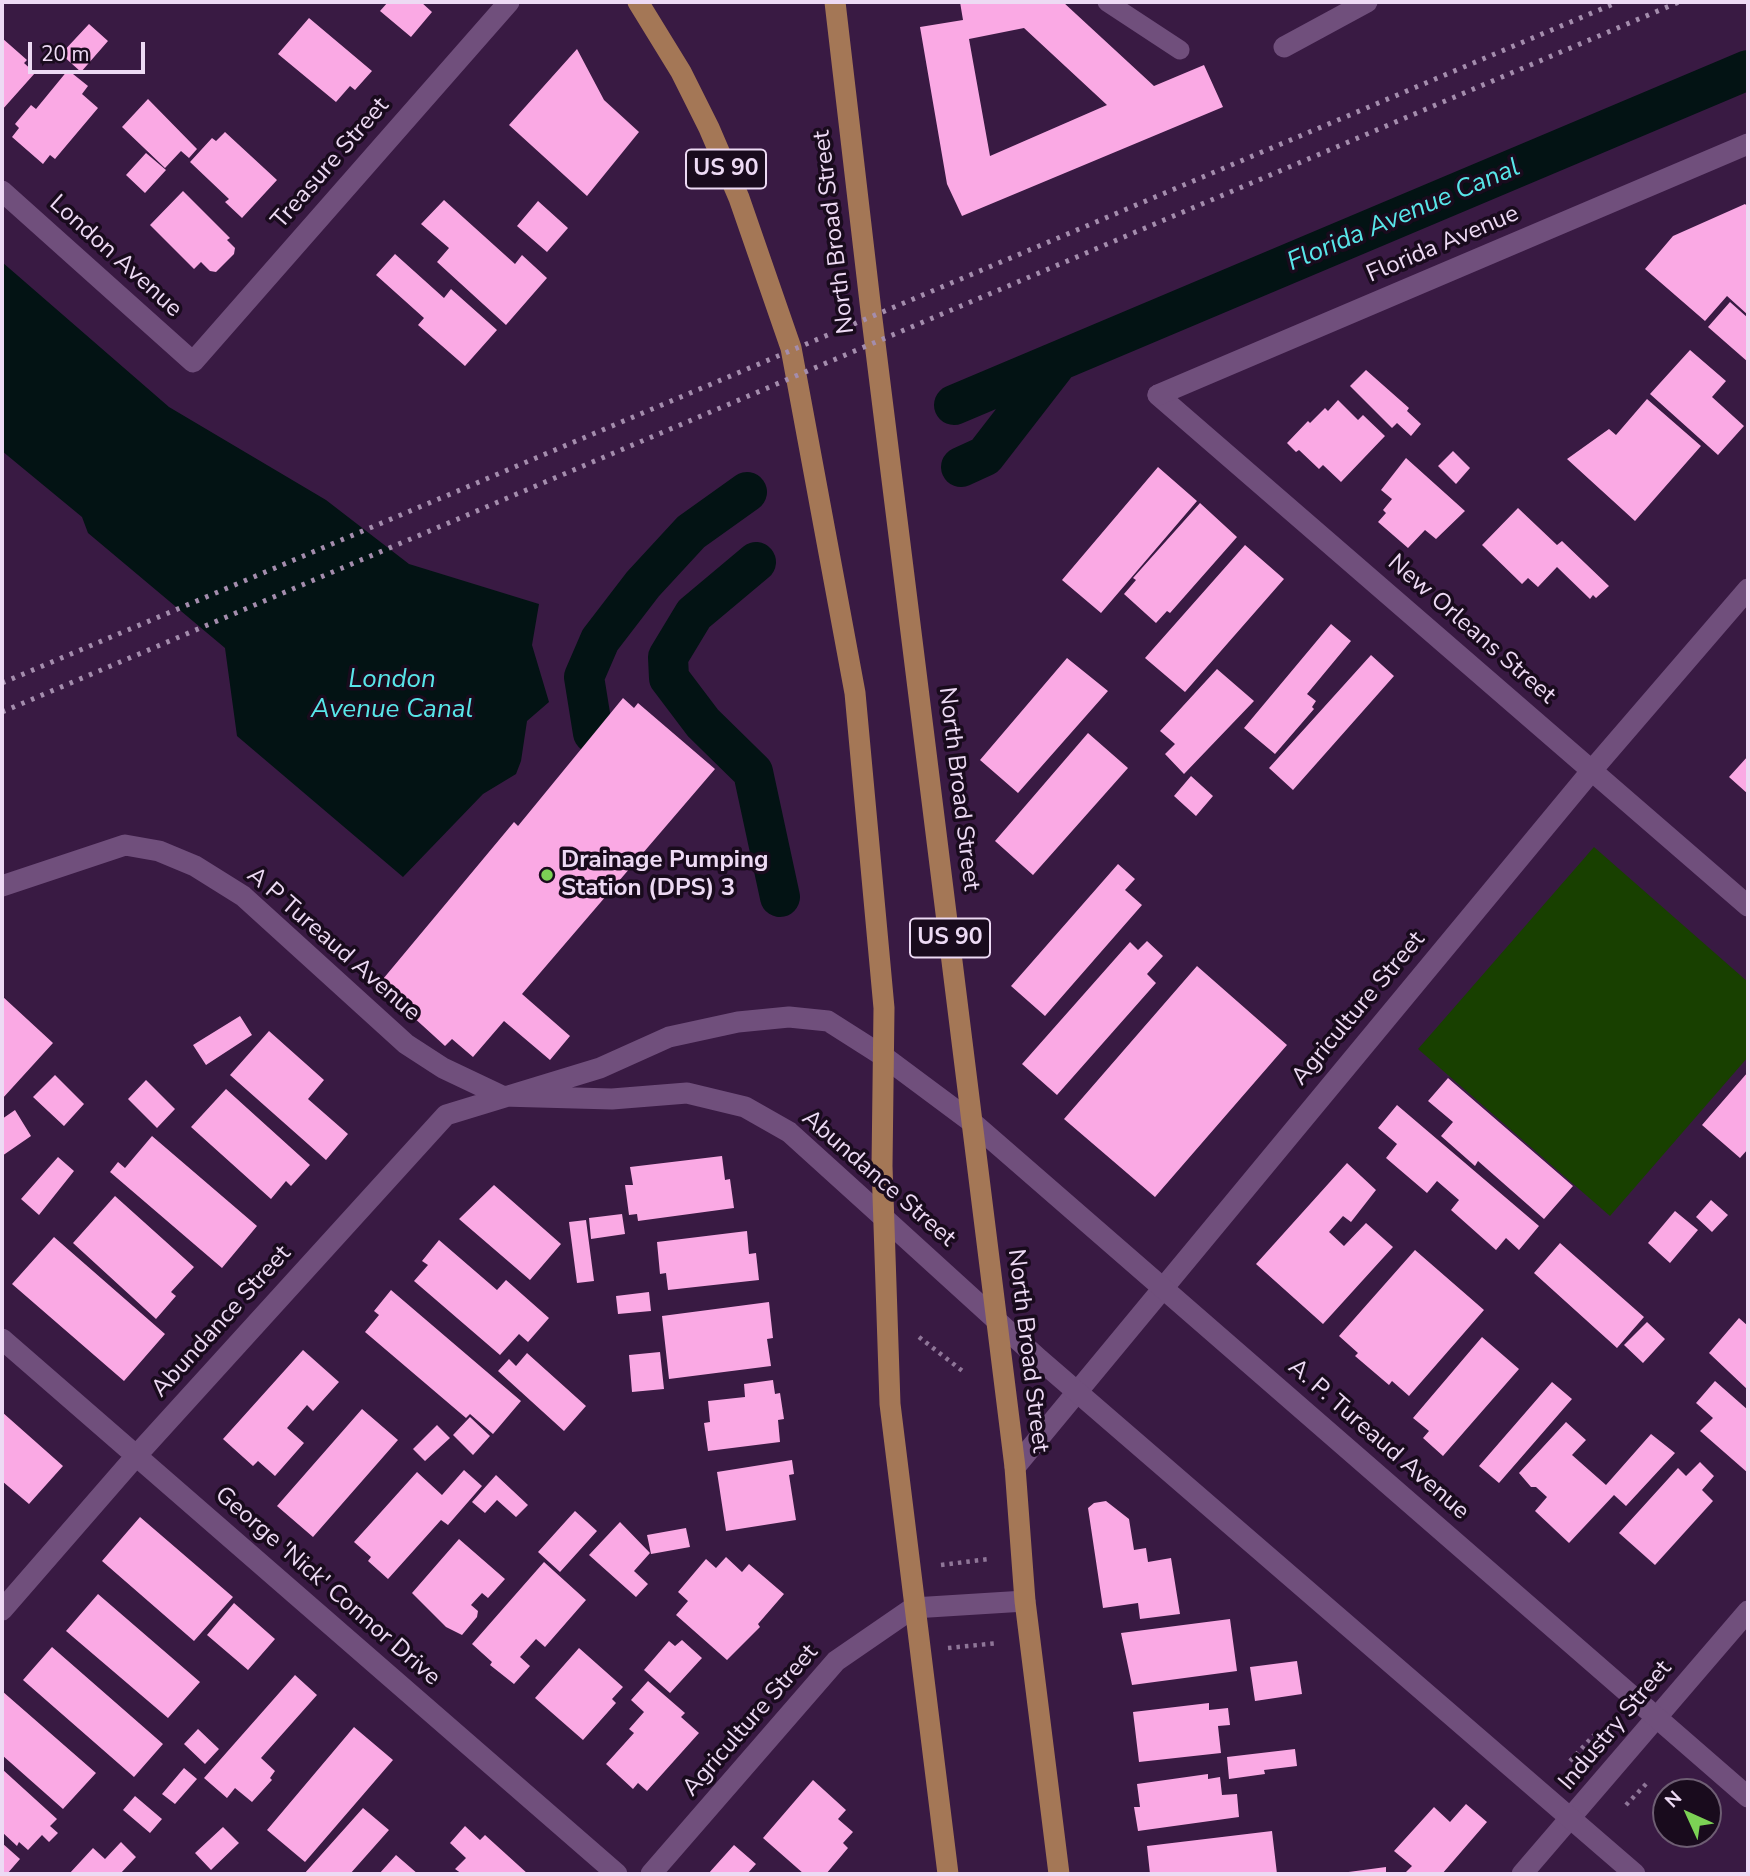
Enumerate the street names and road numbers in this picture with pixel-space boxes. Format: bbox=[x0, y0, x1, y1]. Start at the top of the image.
street label: Treasure Street bbox=[266, 93, 396, 235]
street label: North Broad Street bbox=[808, 129, 862, 335]
road number: US 90 bbox=[686, 150, 766, 188]
street label: London Avenue bbox=[43, 190, 187, 324]
street label: Florida Avenue bbox=[1363, 200, 1523, 290]
street label: New Orleans Street bbox=[1381, 549, 1561, 711]
street label: North Broad Street bbox=[931, 686, 985, 892]
street label: A P Tureaud Avenue bbox=[240, 862, 426, 1028]
road number: US 90 bbox=[910, 918, 990, 958]
street label: Agriculture Street bbox=[1286, 926, 1432, 1092]
street label: Abundance Street bbox=[795, 1104, 961, 1254]
street label: Abundance Street bbox=[146, 1240, 298, 1404]
street label: North Broad Street bbox=[1000, 1248, 1054, 1454]
street label: A. P. Tureaud Avenue bbox=[1282, 1353, 1474, 1527]
street label: George 'Nick' Connor Drive bbox=[208, 1481, 446, 1693]
street label: Agriculture Street bbox=[677, 1639, 825, 1803]
street label: Industry Street bbox=[1553, 1655, 1679, 1797]

